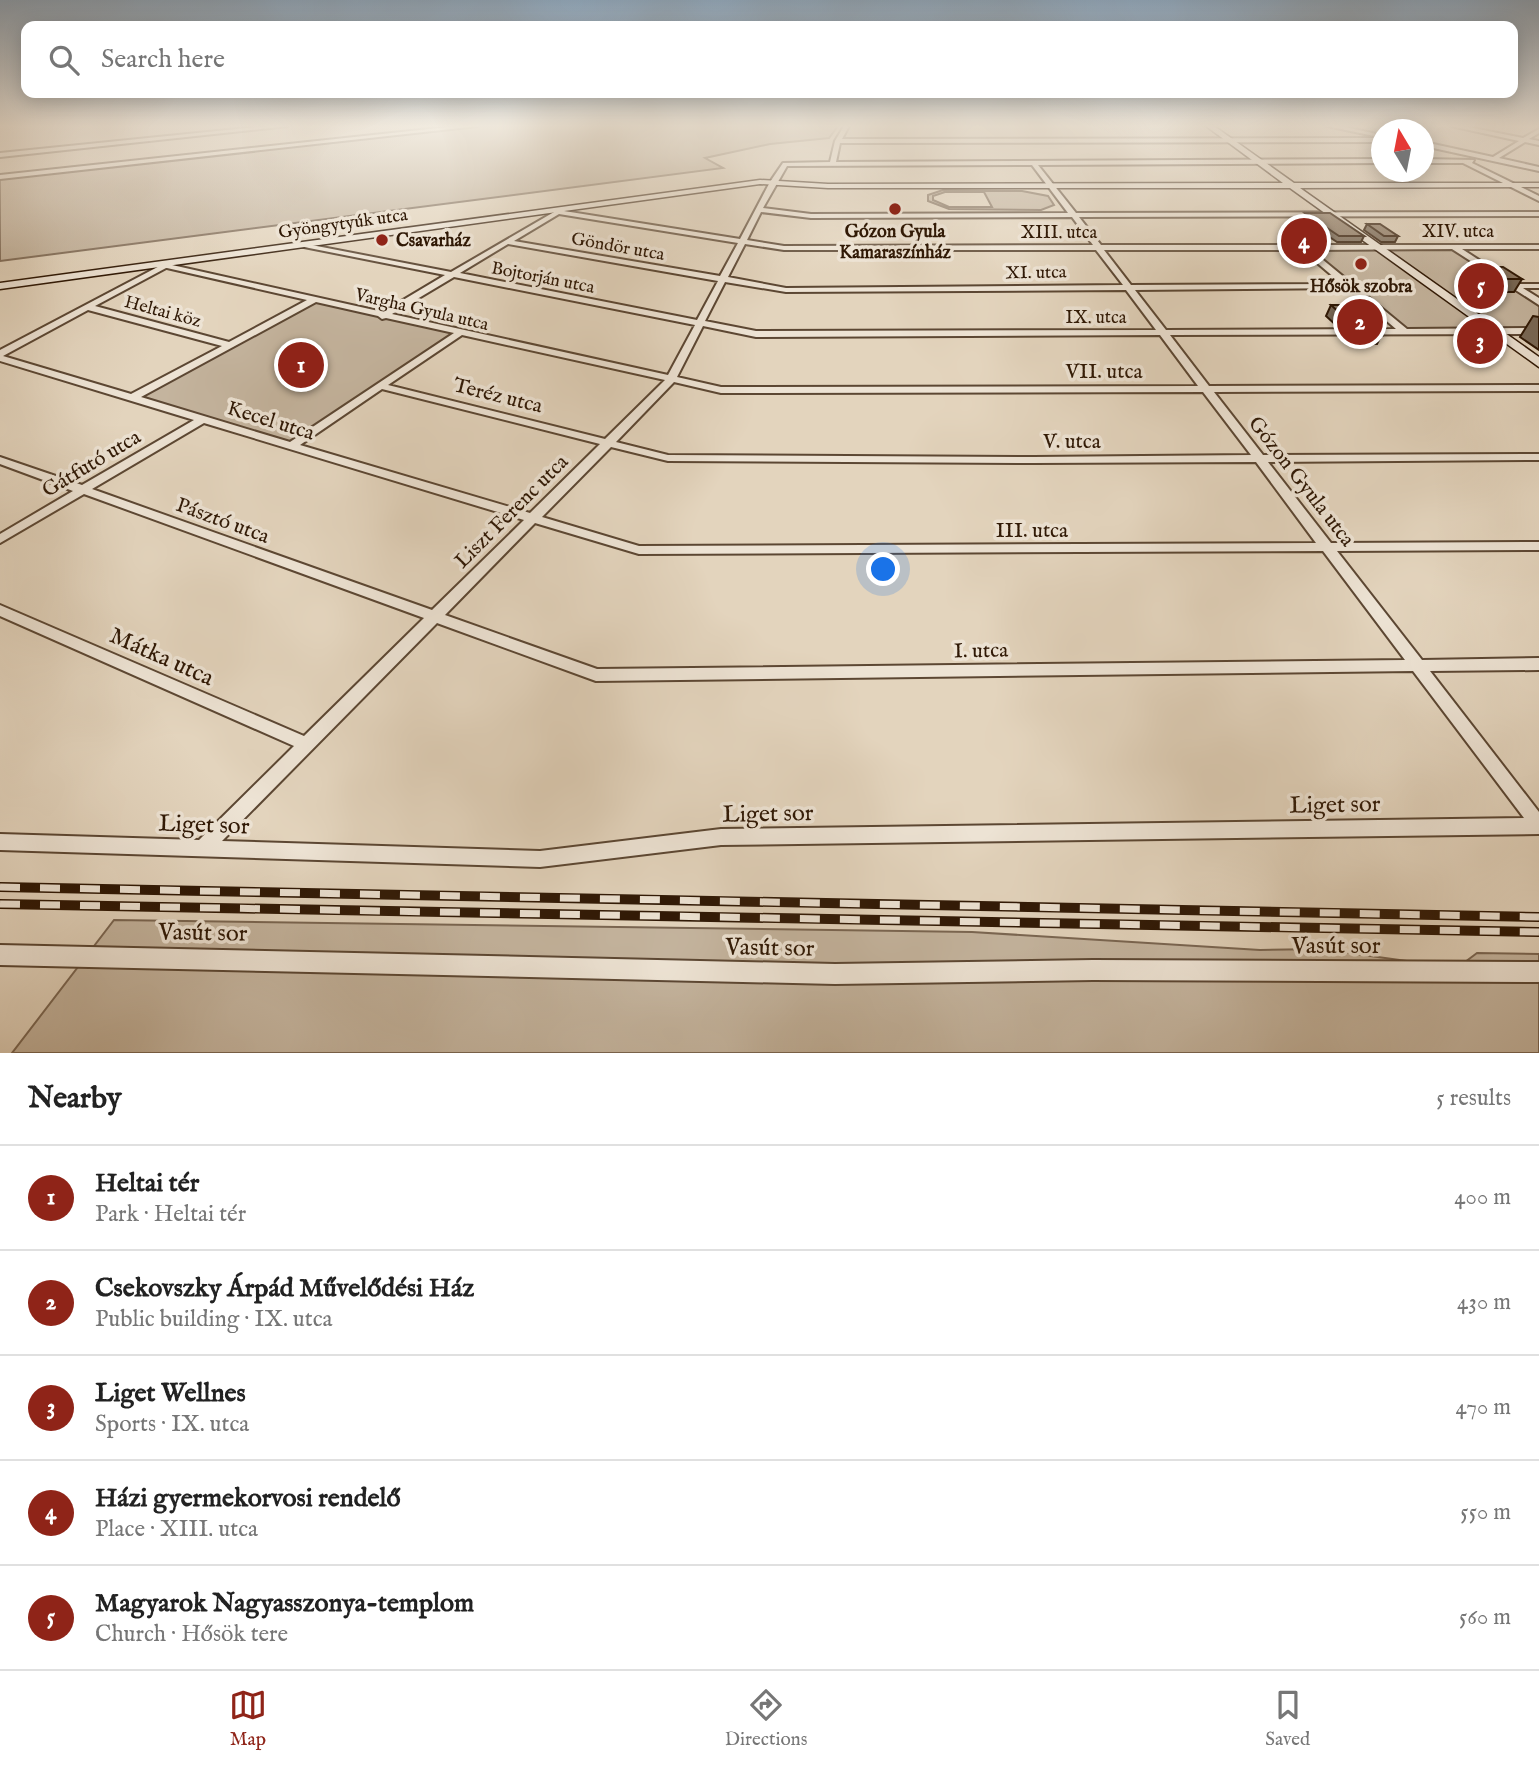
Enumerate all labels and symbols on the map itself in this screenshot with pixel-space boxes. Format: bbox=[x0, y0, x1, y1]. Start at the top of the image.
north arrow bbox=[1371, 119, 1434, 182]
marker: Gózon Gyula Kamaraszínház bbox=[887, 201, 903, 217]
street label: Gyöngytyúk utca bbox=[277, 204, 409, 245]
pin: 4 bbox=[1281, 215, 1327, 267]
place label: Gózon Gyula Kamaraszínház bbox=[839, 221, 951, 265]
street label: XIV. utca bbox=[1422, 221, 1494, 244]
street label: XIII. utca bbox=[1021, 222, 1098, 245]
street label: Göndör utca bbox=[569, 228, 666, 267]
place label: Csavarház bbox=[396, 230, 471, 253]
marker: Csavarház bbox=[374, 232, 390, 248]
marker: Hősök szobra bbox=[1353, 256, 1369, 272]
street label: Bojtorján utca bbox=[489, 257, 597, 300]
pin: 5 bbox=[1458, 260, 1504, 312]
street label: XI. utca bbox=[1005, 261, 1067, 286]
place label: Hősök szobra bbox=[1310, 276, 1414, 299]
street label: Vargha Gyula utca bbox=[352, 284, 491, 337]
street label: Heltai köz bbox=[122, 291, 204, 334]
pin: 2 bbox=[1337, 296, 1383, 348]
street label: IX. utca bbox=[1065, 307, 1127, 330]
pin: 3 bbox=[1457, 315, 1503, 367]
pin: 1 bbox=[278, 339, 324, 391]
street label: VII. utca bbox=[1064, 359, 1143, 386]
street label: Teréz utca bbox=[450, 372, 546, 421]
street label: Kecel utca bbox=[224, 395, 318, 448]
street label: Gózon Gyula utca bbox=[1241, 411, 1361, 553]
street label: Gátfutó utca bbox=[37, 424, 147, 504]
street label: V. utca bbox=[1042, 429, 1102, 456]
street label: Liszt Ferenc utca bbox=[449, 449, 575, 575]
street label: Pásztó utca bbox=[172, 492, 274, 551]
street label: III. utca bbox=[996, 518, 1069, 545]
your location bbox=[866, 552, 900, 586]
street label: Mátka utca bbox=[104, 621, 219, 694]
street label: I. utca bbox=[954, 638, 1009, 665]
street label: Liget sor bbox=[1289, 789, 1381, 822]
street label: Liget sor bbox=[722, 798, 814, 831]
street label: Liget sor bbox=[158, 808, 250, 843]
street label: Vasút sor bbox=[157, 917, 248, 950]
street label: Vasút sor bbox=[1290, 931, 1381, 962]
street label: Vasút sor bbox=[724, 932, 815, 965]

